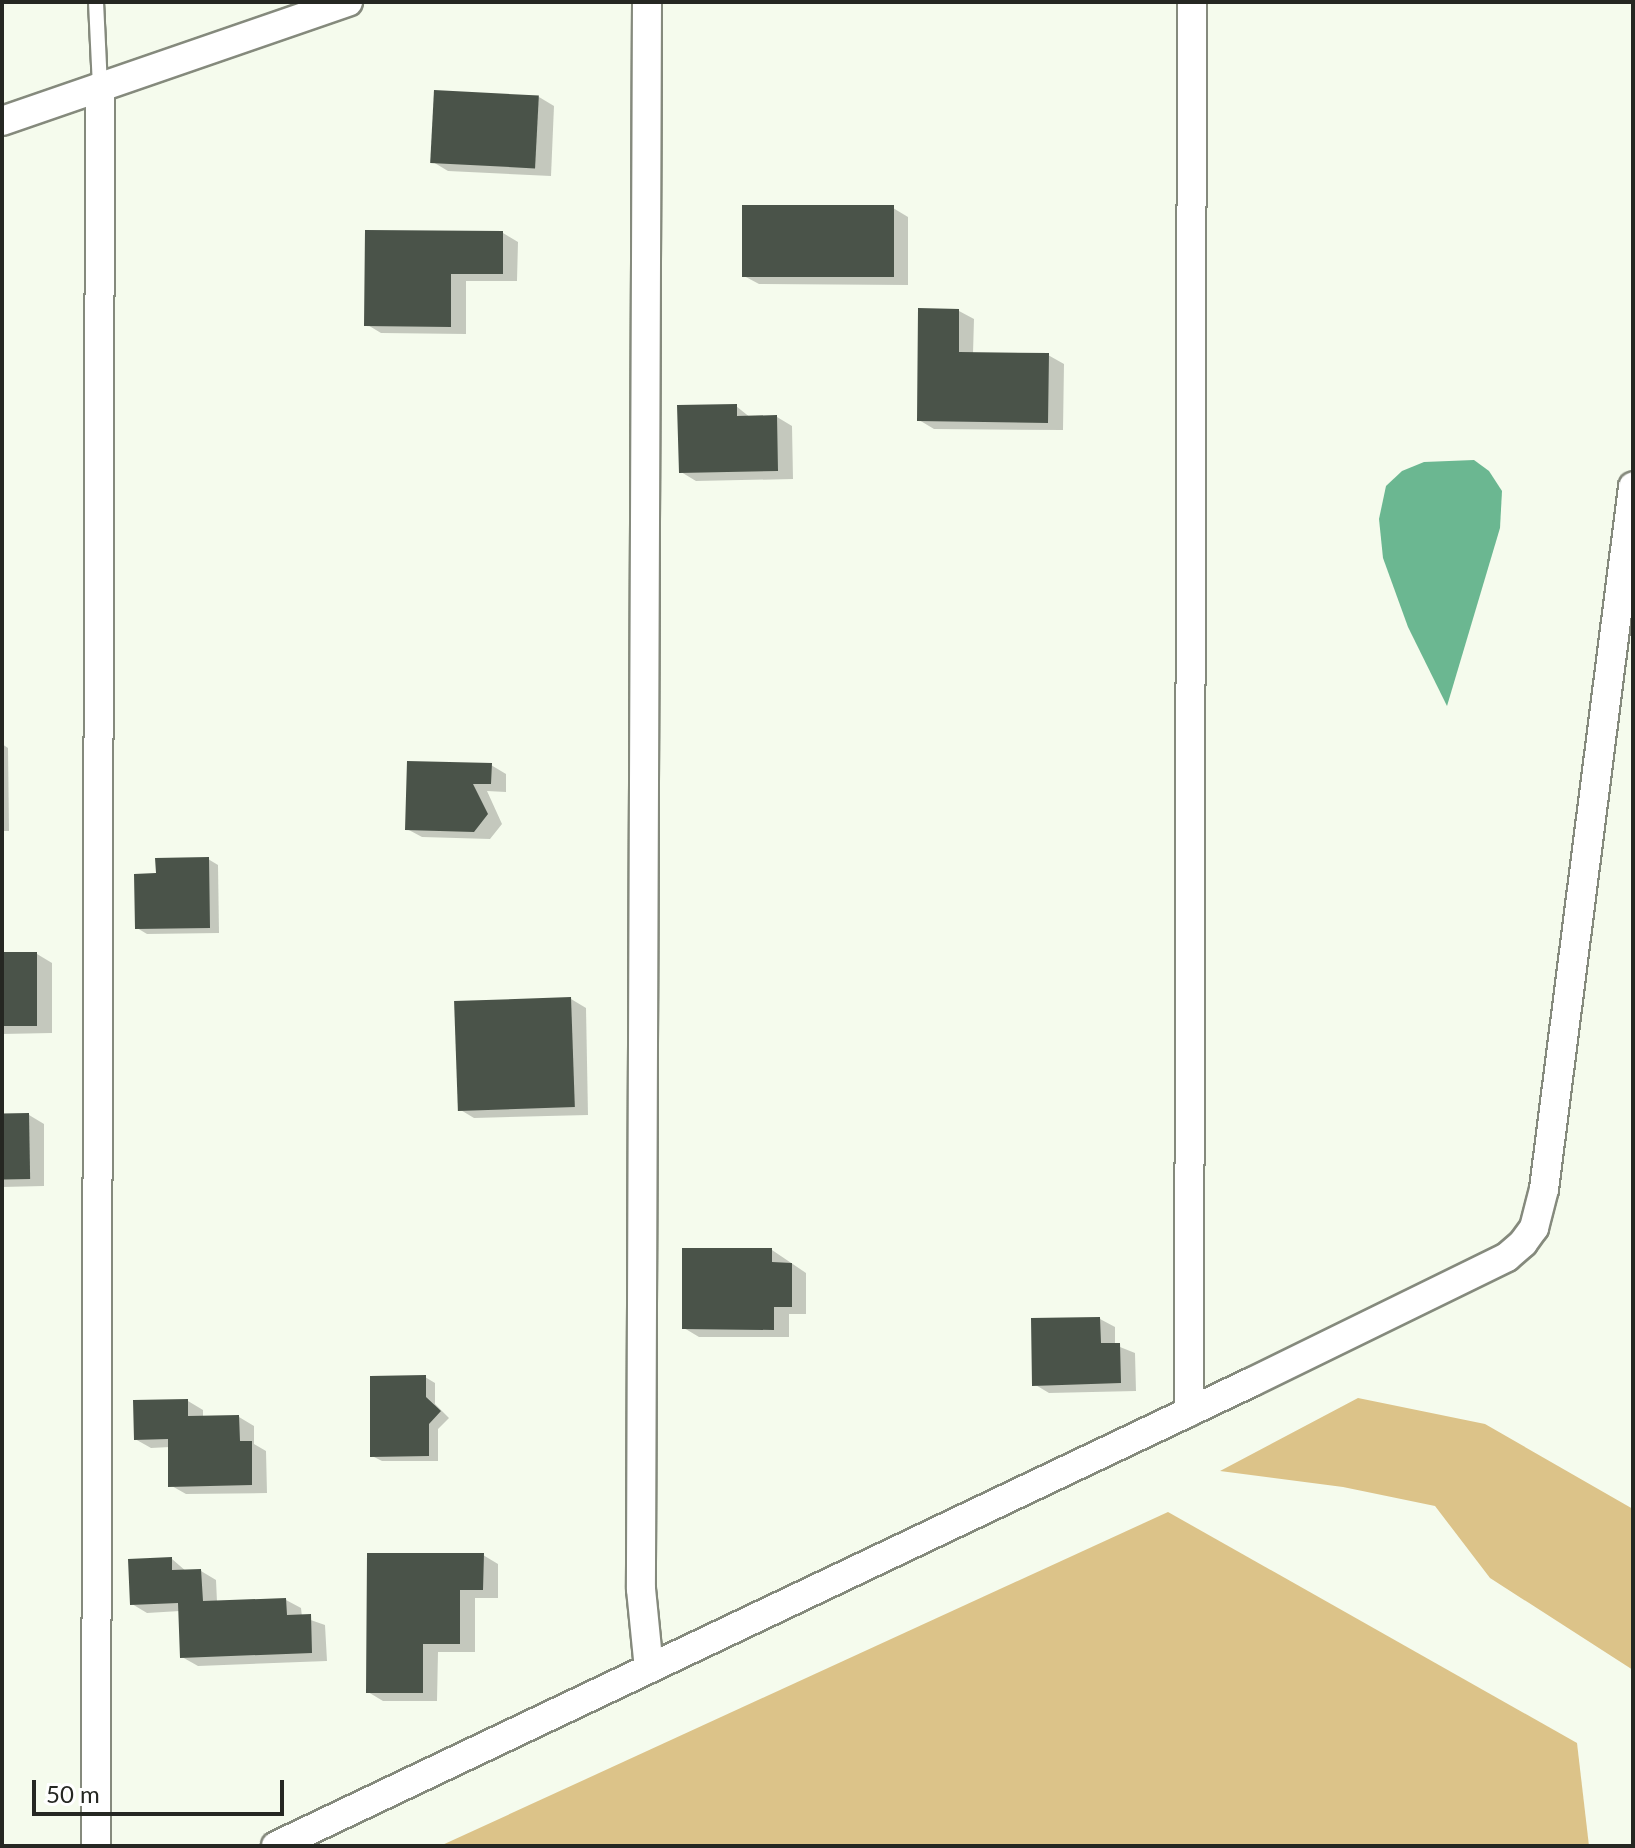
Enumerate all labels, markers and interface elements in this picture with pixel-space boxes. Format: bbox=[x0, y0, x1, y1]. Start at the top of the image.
scale bar bbox=[36, 1764, 288, 1814]
text: 50 m bbox=[46, 1779, 100, 1808]

